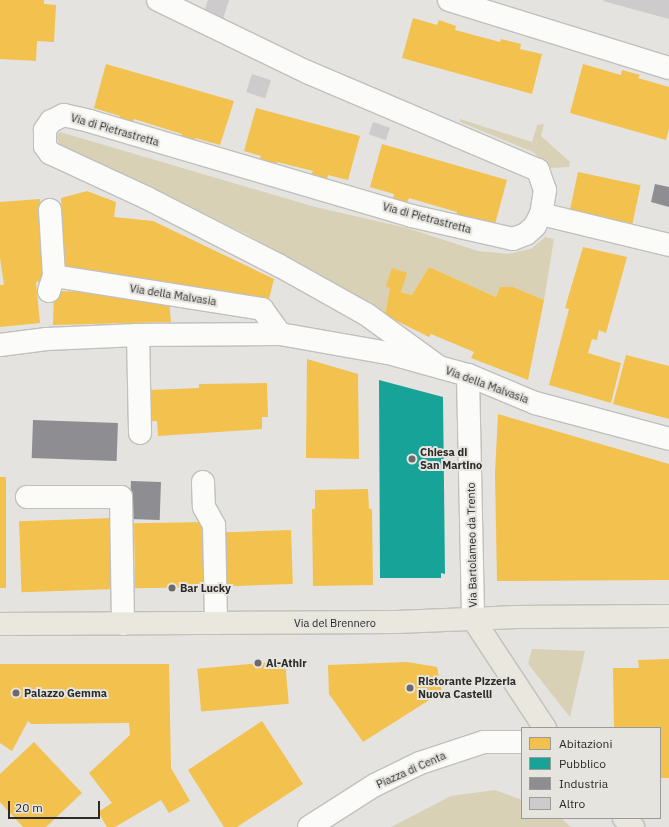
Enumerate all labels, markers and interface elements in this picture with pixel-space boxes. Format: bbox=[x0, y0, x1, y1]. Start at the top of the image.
street label: Via di Pietrastretta bbox=[69, 111, 161, 149]
street label: Via di Pietrastretta bbox=[381, 200, 473, 236]
street label: Via della Malvasia bbox=[129, 282, 217, 308]
street label: Via della Malvasia bbox=[444, 364, 530, 406]
place label: Chiesa di San Martino bbox=[420, 446, 482, 472]
marker: Chiesa di San Martino bbox=[407, 454, 417, 464]
street label: Via Bartolameo da Trento bbox=[464, 482, 480, 608]
place label: Bar Lucky bbox=[180, 581, 231, 595]
marker: Bar Lucky bbox=[167, 583, 177, 593]
street label: Via del Brennero bbox=[294, 616, 376, 630]
place label: Al-Athir bbox=[266, 656, 307, 670]
marker: Al-Athir bbox=[253, 658, 263, 668]
place label: Ristorante Pizzeria Nuova Castelli bbox=[418, 675, 516, 701]
marker: Ristorante Pizzeria Nuova Castelli bbox=[405, 683, 415, 693]
place label: Palazzo Gemma bbox=[24, 686, 107, 700]
marker: Palazzo Gemma bbox=[11, 688, 21, 698]
legend bbox=[521, 727, 661, 819]
text: Abitazioni bbox=[559, 736, 612, 751]
street label: Piazza di Centa bbox=[374, 749, 448, 791]
text: Pubblico bbox=[559, 756, 606, 771]
text: Industria bbox=[559, 776, 608, 791]
scale bar bbox=[10, 793, 102, 819]
text: Altro bbox=[559, 796, 585, 811]
text: 20 m bbox=[15, 800, 43, 815]

